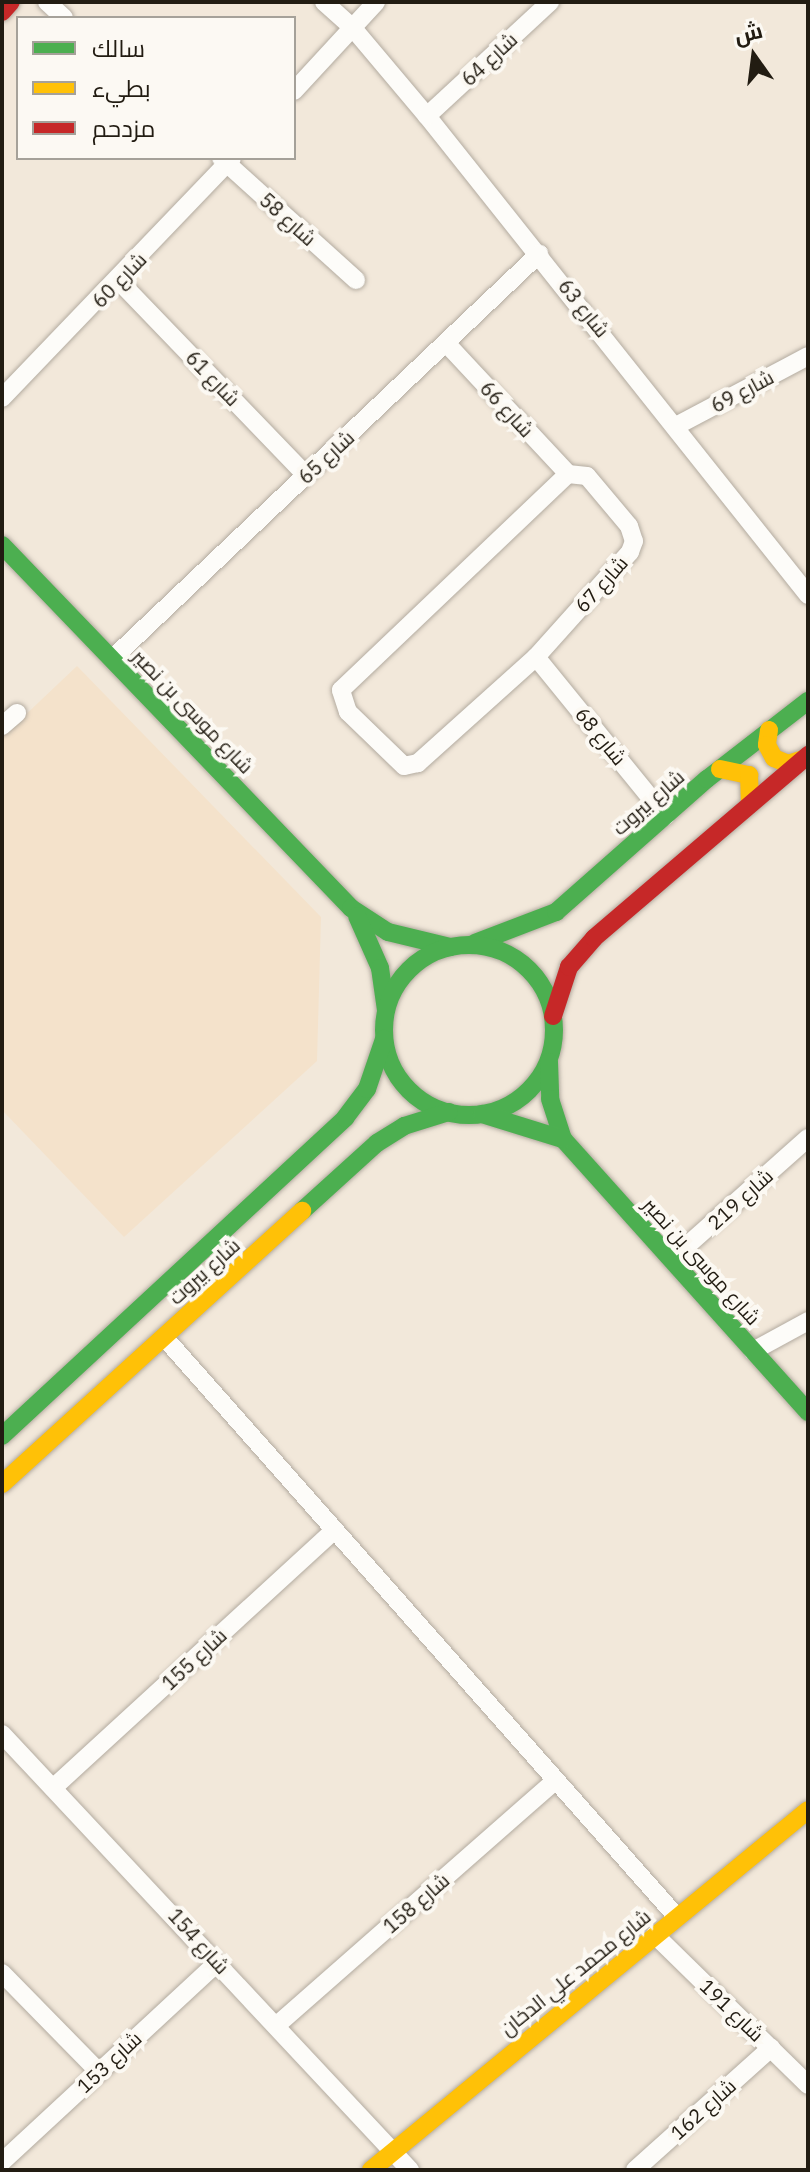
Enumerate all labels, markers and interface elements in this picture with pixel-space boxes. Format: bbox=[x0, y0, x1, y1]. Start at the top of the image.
text: ش bbox=[731, 15, 765, 50]
legend bbox=[16, 16, 296, 160]
north arrow bbox=[714, 16, 794, 96]
street label: شارع 64 bbox=[456, 27, 522, 91]
text: سالك bbox=[92, 32, 145, 64]
text: بطيء bbox=[92, 72, 151, 104]
text: مزدحم bbox=[92, 112, 155, 144]
street label: شارع 58 bbox=[255, 188, 321, 250]
street label: شارع 60 bbox=[87, 247, 151, 313]
street label: شارع 63 bbox=[553, 274, 615, 342]
street label: شارع 61 bbox=[181, 345, 245, 411]
street label: شارع 69 bbox=[707, 365, 777, 417]
street label: شارع 66 bbox=[475, 376, 539, 442]
street label: شارع 65 bbox=[293, 425, 359, 489]
street label: شارع 67 bbox=[570, 551, 632, 617]
street label: شارع موسى بن نصير bbox=[128, 644, 258, 778]
street label: شارع 68 bbox=[570, 702, 632, 770]
street label: شارع بيروت bbox=[607, 764, 689, 840]
street label: شارع 219 bbox=[702, 1163, 778, 1235]
street label: شارع موسى بن نصير bbox=[638, 1192, 766, 1330]
street label: شارع بيروت bbox=[164, 1233, 244, 1309]
street label: شارع 155 bbox=[157, 1623, 231, 1695]
street label: شارع 158 bbox=[378, 1868, 454, 1938]
street label: شارع 154 bbox=[163, 1903, 235, 1979]
street label: شارع محمد علي الدخان bbox=[495, 1904, 655, 2040]
street label: شارع 191 bbox=[695, 1974, 769, 2046]
street label: شارع 153 bbox=[72, 2026, 146, 2098]
street label: شارع 162 bbox=[665, 2073, 741, 2145]

